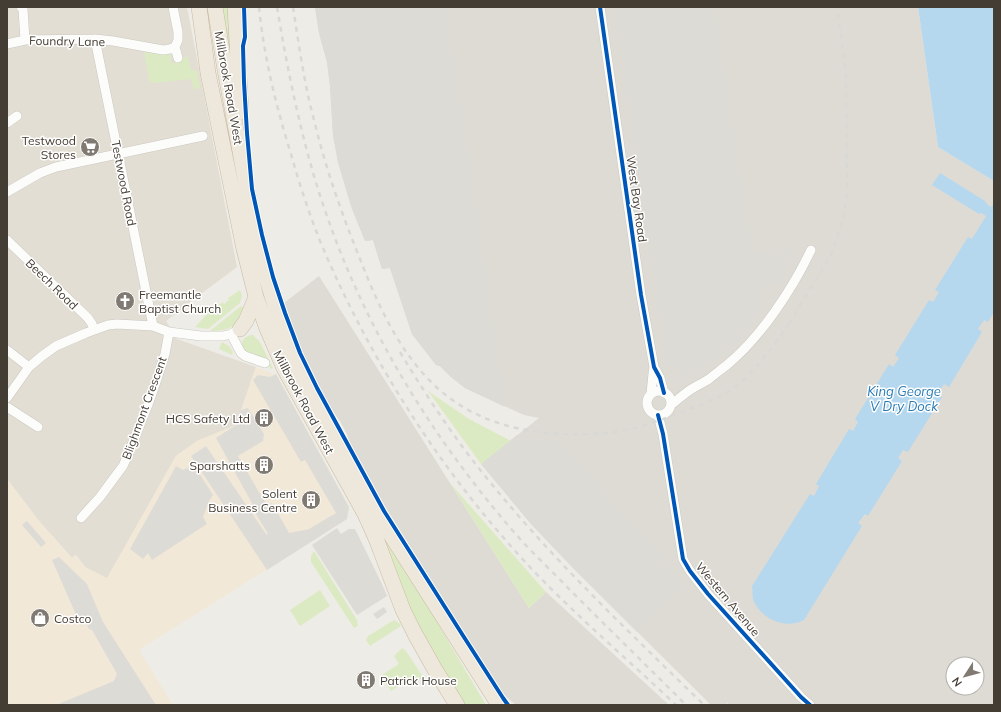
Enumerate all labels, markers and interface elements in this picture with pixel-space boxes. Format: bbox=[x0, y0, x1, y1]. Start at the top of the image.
street label: Millbrook Road West bbox=[212, 30, 246, 146]
street label: Foundry Lane bbox=[29, 33, 105, 49]
place label: Testwood Stores bbox=[22, 133, 76, 162]
supermarket icon: Testwood Stores bbox=[79, 136, 101, 158]
street label: Testwood Road bbox=[108, 139, 140, 227]
street label: West Bay Road bbox=[624, 155, 650, 243]
street label: Beech Road bbox=[23, 255, 81, 313]
place label: Freemantle Baptist Church bbox=[139, 287, 221, 316]
church icon: Freemantle Baptist Church bbox=[114, 290, 136, 312]
street label: Millbrook Road West bbox=[270, 348, 338, 456]
street label: Blighmont Crescent bbox=[118, 354, 170, 462]
water label: King George V Dry Dock bbox=[867, 383, 941, 414]
building icon: HCS Safety Ltd bbox=[253, 407, 275, 429]
place label: HCS Safety Ltd bbox=[166, 411, 250, 426]
building icon: Sparshatts bbox=[253, 454, 275, 476]
place label: Sparshatts bbox=[189, 458, 250, 473]
place label: Solent Business Centre bbox=[208, 486, 297, 515]
building icon: Solent Business Centre bbox=[300, 489, 322, 511]
street label: Western Avenue bbox=[693, 559, 763, 639]
shop icon: Costco bbox=[29, 607, 51, 629]
place label: Costco bbox=[54, 611, 91, 626]
north arrow bbox=[945, 656, 985, 696]
building icon: Patrick House bbox=[355, 669, 377, 691]
place label: Patrick House bbox=[380, 673, 457, 688]
text: N bbox=[949, 674, 965, 689]

